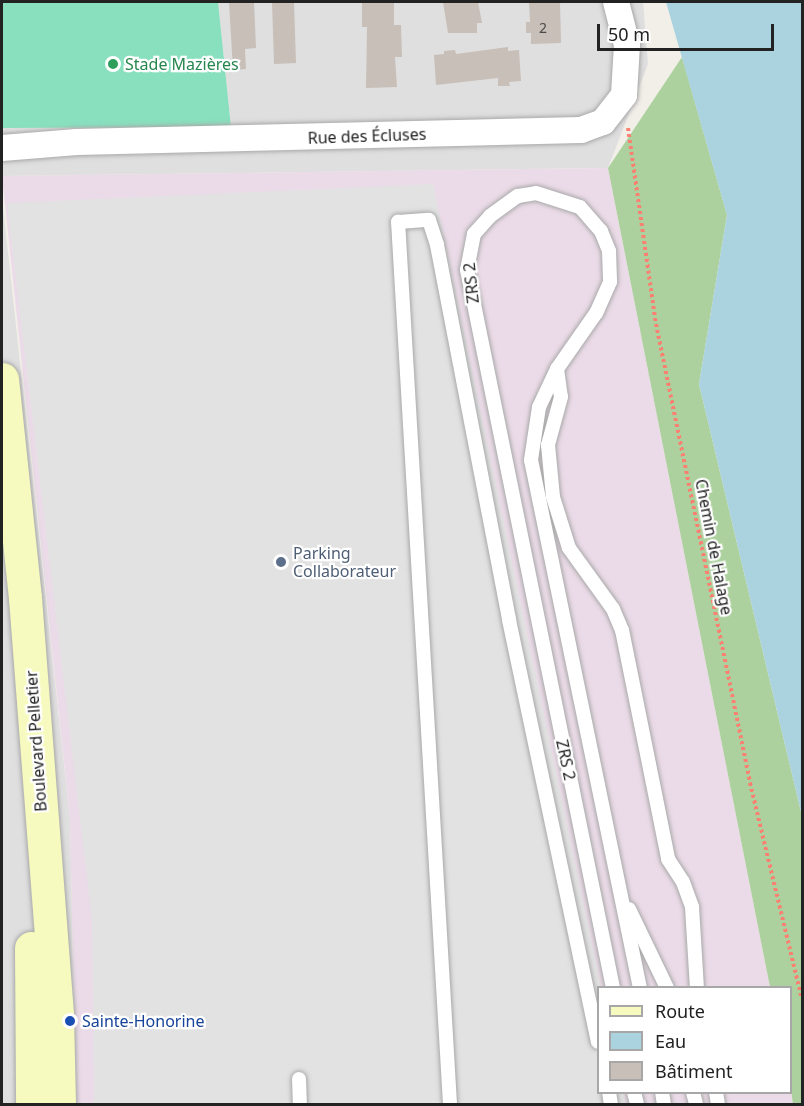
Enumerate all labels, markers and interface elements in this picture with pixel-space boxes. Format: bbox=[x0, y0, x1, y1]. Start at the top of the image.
scale bar bbox=[600, 12, 777, 50]
house number: 2 bbox=[539, 20, 547, 36]
text: 50 m bbox=[608, 22, 650, 46]
place label: Stade Mazières bbox=[125, 54, 239, 74]
marker: Stade Mazières bbox=[106, 57, 120, 71]
street label: Rue des Écluses bbox=[307, 124, 427, 148]
street label: ZRS 2 bbox=[459, 262, 483, 304]
street label: Chemin de Halage bbox=[691, 477, 737, 617]
place label: Parking Collaborateur bbox=[293, 543, 396, 581]
marker: Parking Collaborateur bbox=[274, 555, 288, 569]
street label: Boulevard Pelletier bbox=[21, 670, 51, 812]
street label: ZRS 2 bbox=[552, 738, 580, 782]
legend bbox=[597, 986, 792, 1094]
text: Route bbox=[655, 999, 705, 1023]
place label: Sainte-Honorine bbox=[82, 1011, 204, 1031]
marker: Sainte-Honorine bbox=[63, 1014, 77, 1028]
text: Eau bbox=[655, 1029, 686, 1053]
text: Bâtiment bbox=[655, 1059, 733, 1083]

